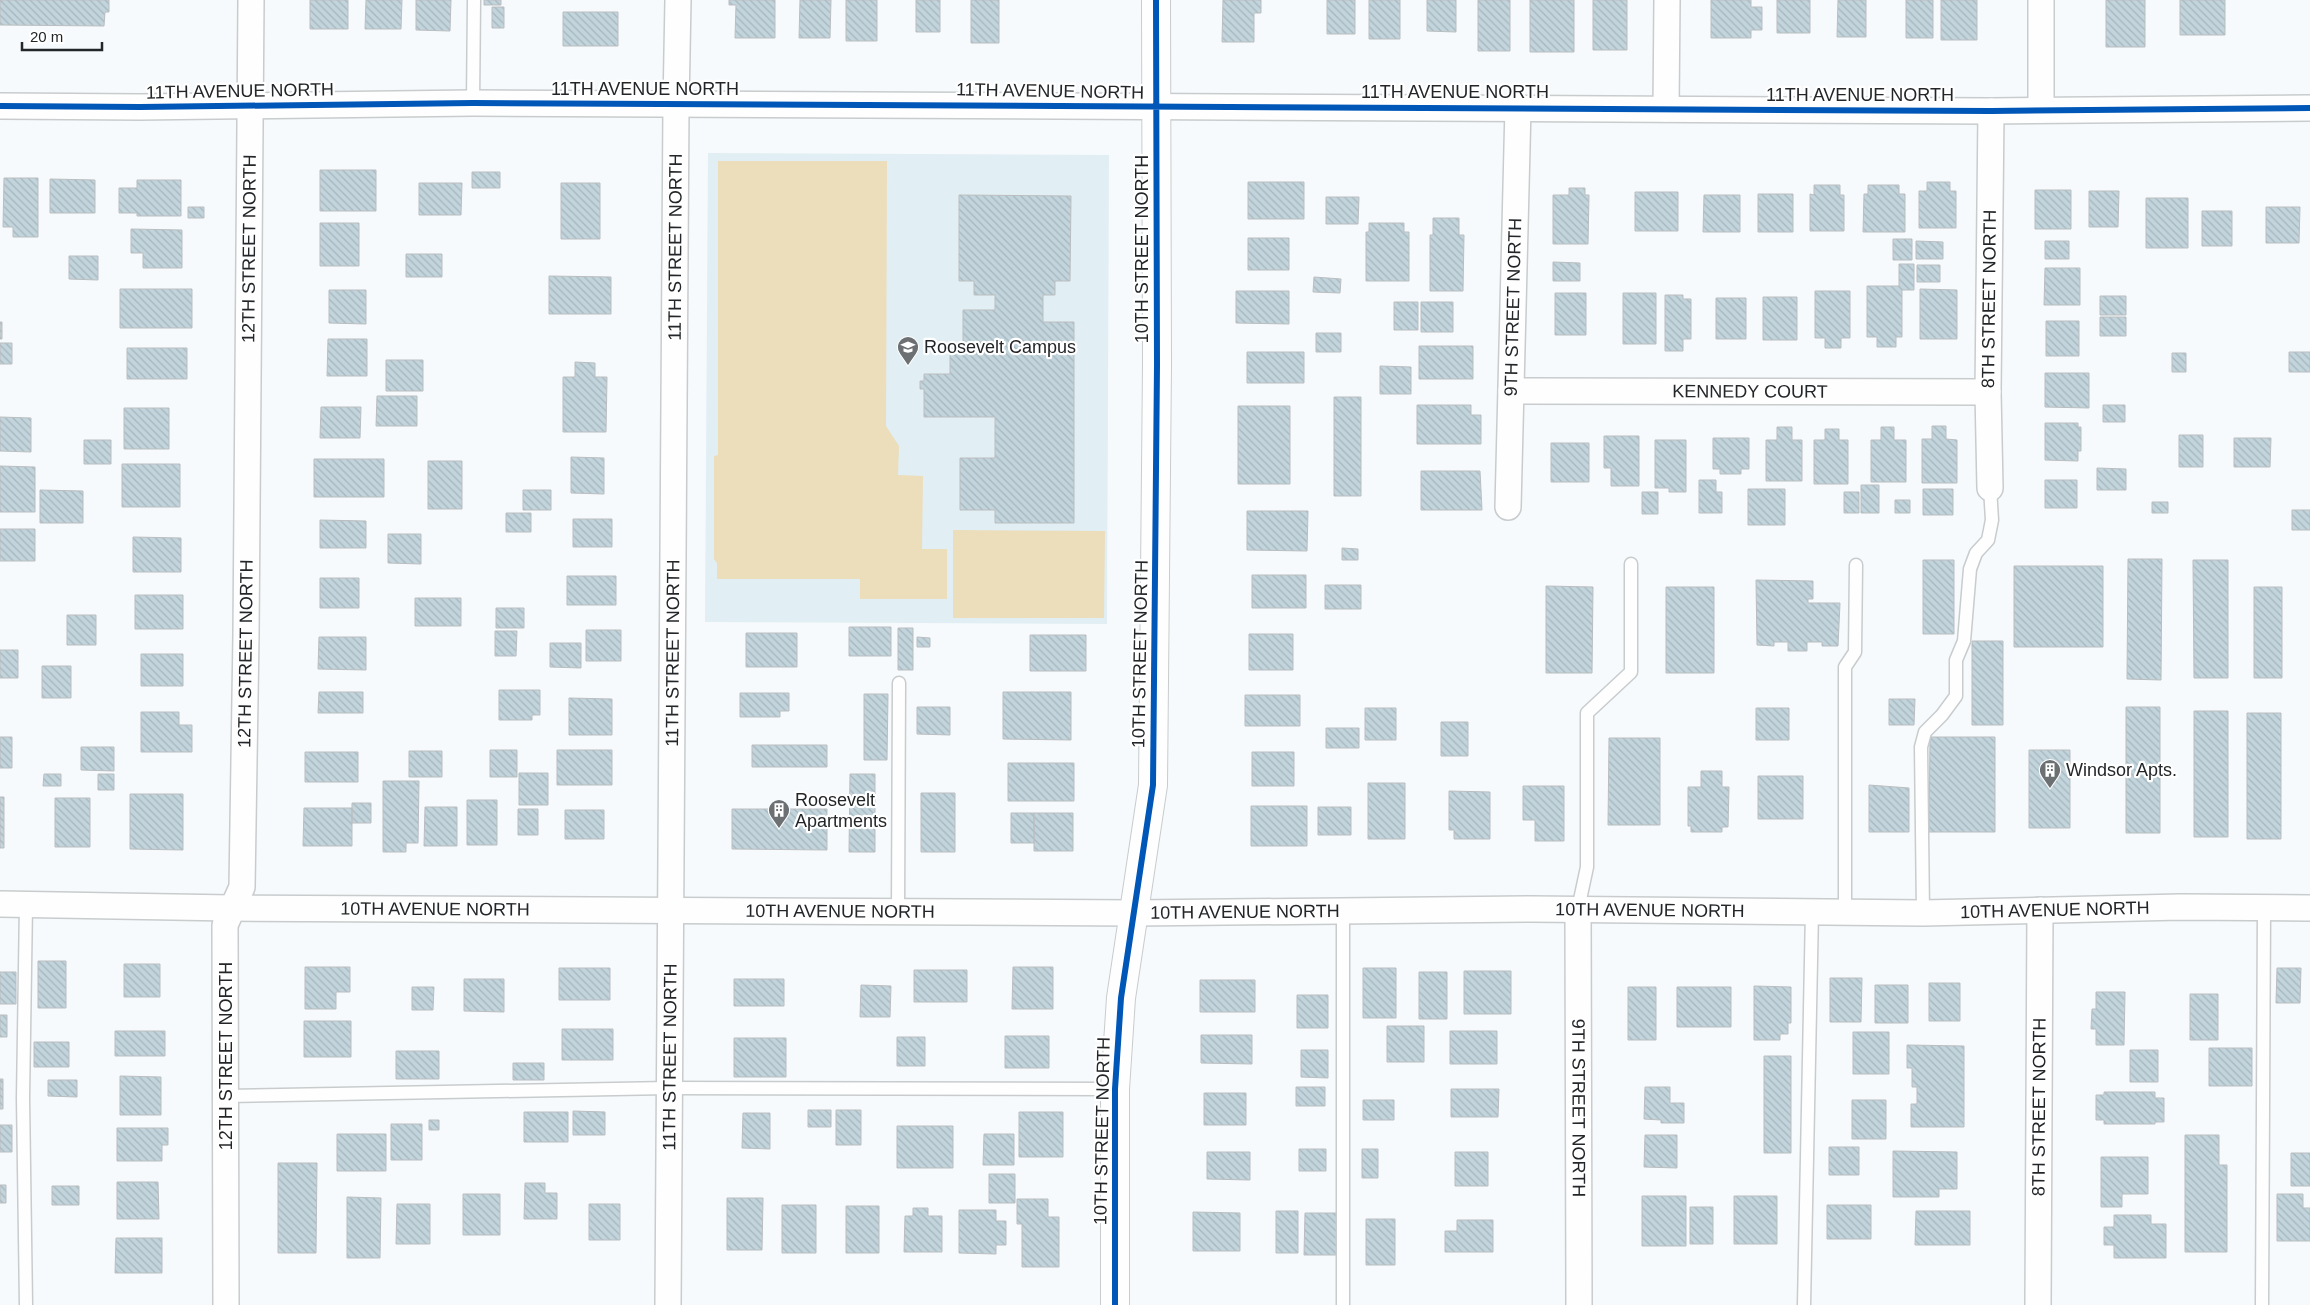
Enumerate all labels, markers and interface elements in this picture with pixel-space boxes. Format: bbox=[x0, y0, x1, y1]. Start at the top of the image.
scale bar bbox=[22, 20, 102, 52]
text: 20 m bbox=[30, 28, 63, 45]
street label: 11TH AVENUE NORTH bbox=[146, 79, 334, 103]
street label: 11TH AVENUE NORTH bbox=[551, 79, 739, 99]
street label: 11TH AVENUE NORTH bbox=[956, 79, 1144, 103]
street label: 11TH AVENUE NORTH bbox=[1361, 82, 1549, 102]
street label: 11TH AVENUE NORTH bbox=[1766, 85, 1954, 105]
street label: 11TH STREET NORTH bbox=[665, 153, 686, 341]
street label: 12TH STREET NORTH bbox=[238, 154, 260, 343]
street label: 10TH STREET NORTH bbox=[1132, 155, 1152, 343]
street label: 8TH STREET NORTH bbox=[1978, 210, 2000, 388]
street label: 9TH STREET NORTH bbox=[1501, 218, 1525, 397]
school or university icon: Roosevelt Campus bbox=[896, 335, 920, 366]
place label: Roosevelt Campus bbox=[924, 337, 1076, 357]
street label: KENNEDY COURT bbox=[1672, 381, 1828, 402]
street label: 12TH STREET NORTH bbox=[234, 559, 257, 748]
street label: 11TH STREET NORTH bbox=[662, 559, 683, 747]
street label: 10TH STREET NORTH bbox=[1128, 560, 1152, 748]
building icon: Windsor Apts. bbox=[2038, 758, 2062, 789]
place label: Windsor Apts. bbox=[2066, 760, 2177, 780]
place label: Roosevelt Apartments bbox=[795, 790, 887, 831]
building icon: Roosevelt Apartments bbox=[767, 798, 791, 829]
street label: 10TH AVENUE NORTH bbox=[1960, 898, 2150, 922]
street label: 10TH AVENUE NORTH bbox=[340, 899, 530, 920]
street label: 10TH AVENUE NORTH bbox=[1555, 899, 1745, 921]
street label: 10TH AVENUE NORTH bbox=[745, 901, 935, 922]
street label: 10TH AVENUE NORTH bbox=[1150, 901, 1340, 923]
street label: 12TH STREET NORTH bbox=[216, 962, 236, 1150]
street label: 11TH STREET NORTH bbox=[659, 963, 681, 1151]
street label: 8TH STREET NORTH bbox=[2029, 1018, 2049, 1196]
street label: 9TH STREET NORTH bbox=[1568, 1019, 1589, 1197]
street label: 10TH STREET NORTH bbox=[1090, 1037, 1114, 1225]

